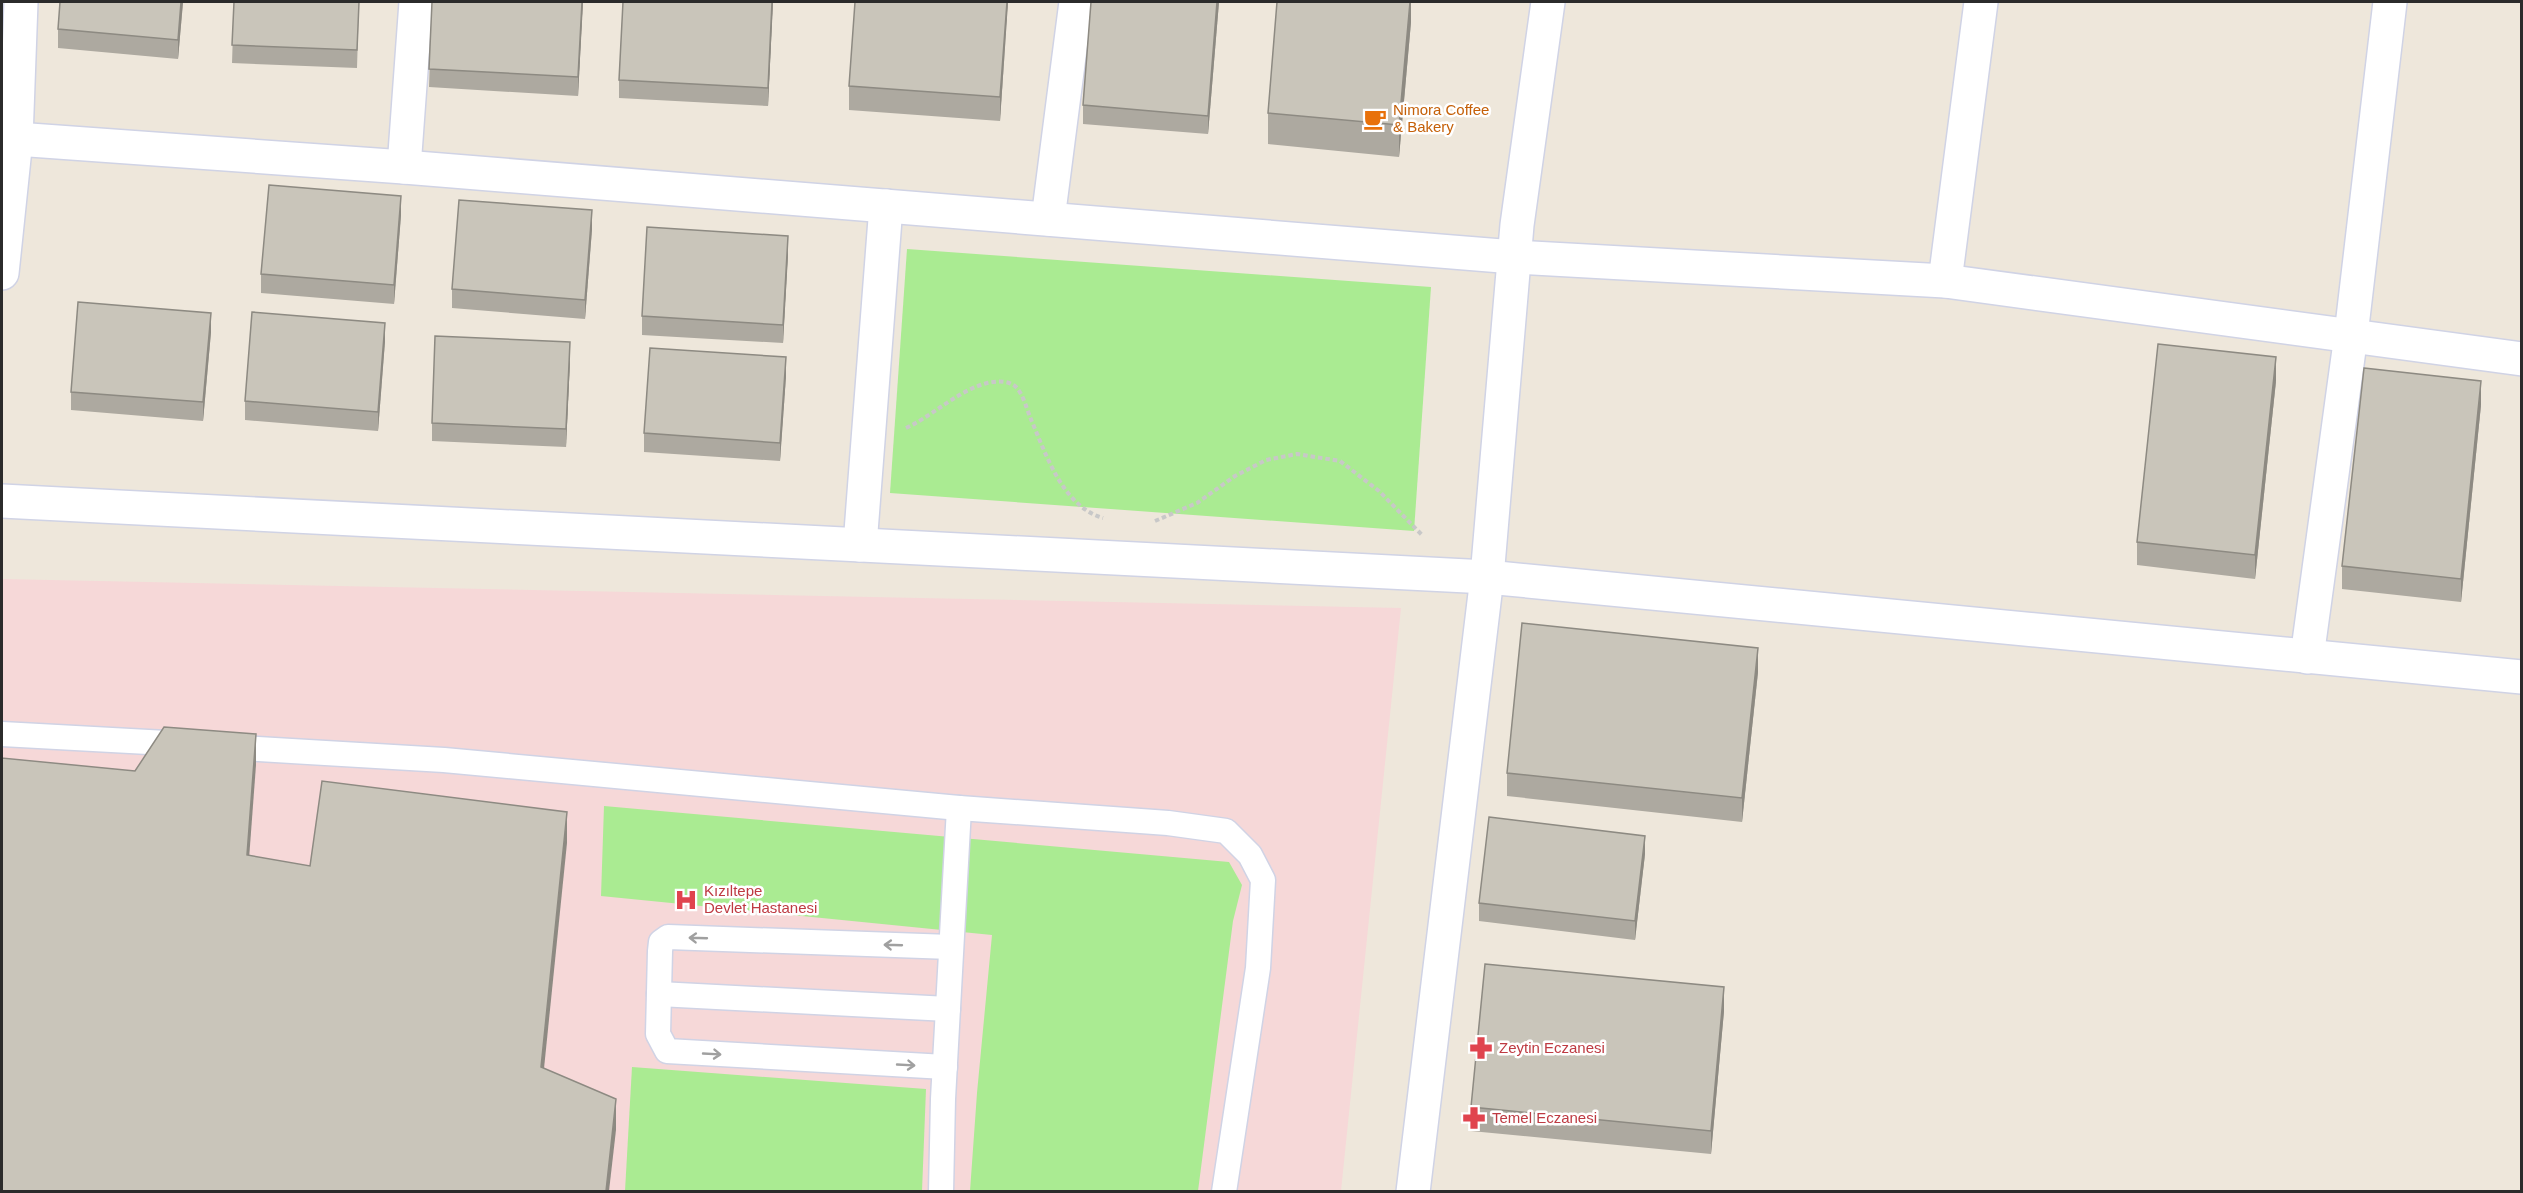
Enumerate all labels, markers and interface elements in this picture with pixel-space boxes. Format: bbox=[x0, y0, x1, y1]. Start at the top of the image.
place label: Nimora Coffee & Bakery bbox=[1393, 101, 1489, 135]
cafe icon: Nimora Coffee & Bakery bbox=[1362, 106, 1388, 132]
place label: Kızıltepe Devlet Hastanesi bbox=[704, 882, 817, 916]
hospital icon: Kızıltepe Devlet Hastanesi bbox=[673, 887, 699, 913]
one-way arrow bbox=[688, 932, 708, 943]
one-way arrow bbox=[883, 939, 903, 950]
pharmacy icon: Zeytin Eczanesi bbox=[1468, 1035, 1494, 1061]
place label: Zeytin Eczanesi bbox=[1499, 1039, 1605, 1056]
one-way arrow bbox=[701, 1048, 721, 1059]
one-way arrow bbox=[896, 1059, 916, 1070]
pharmacy icon: Temel Eczanesi bbox=[1461, 1105, 1487, 1131]
place label: Temel Eczanesi bbox=[1492, 1109, 1597, 1126]

